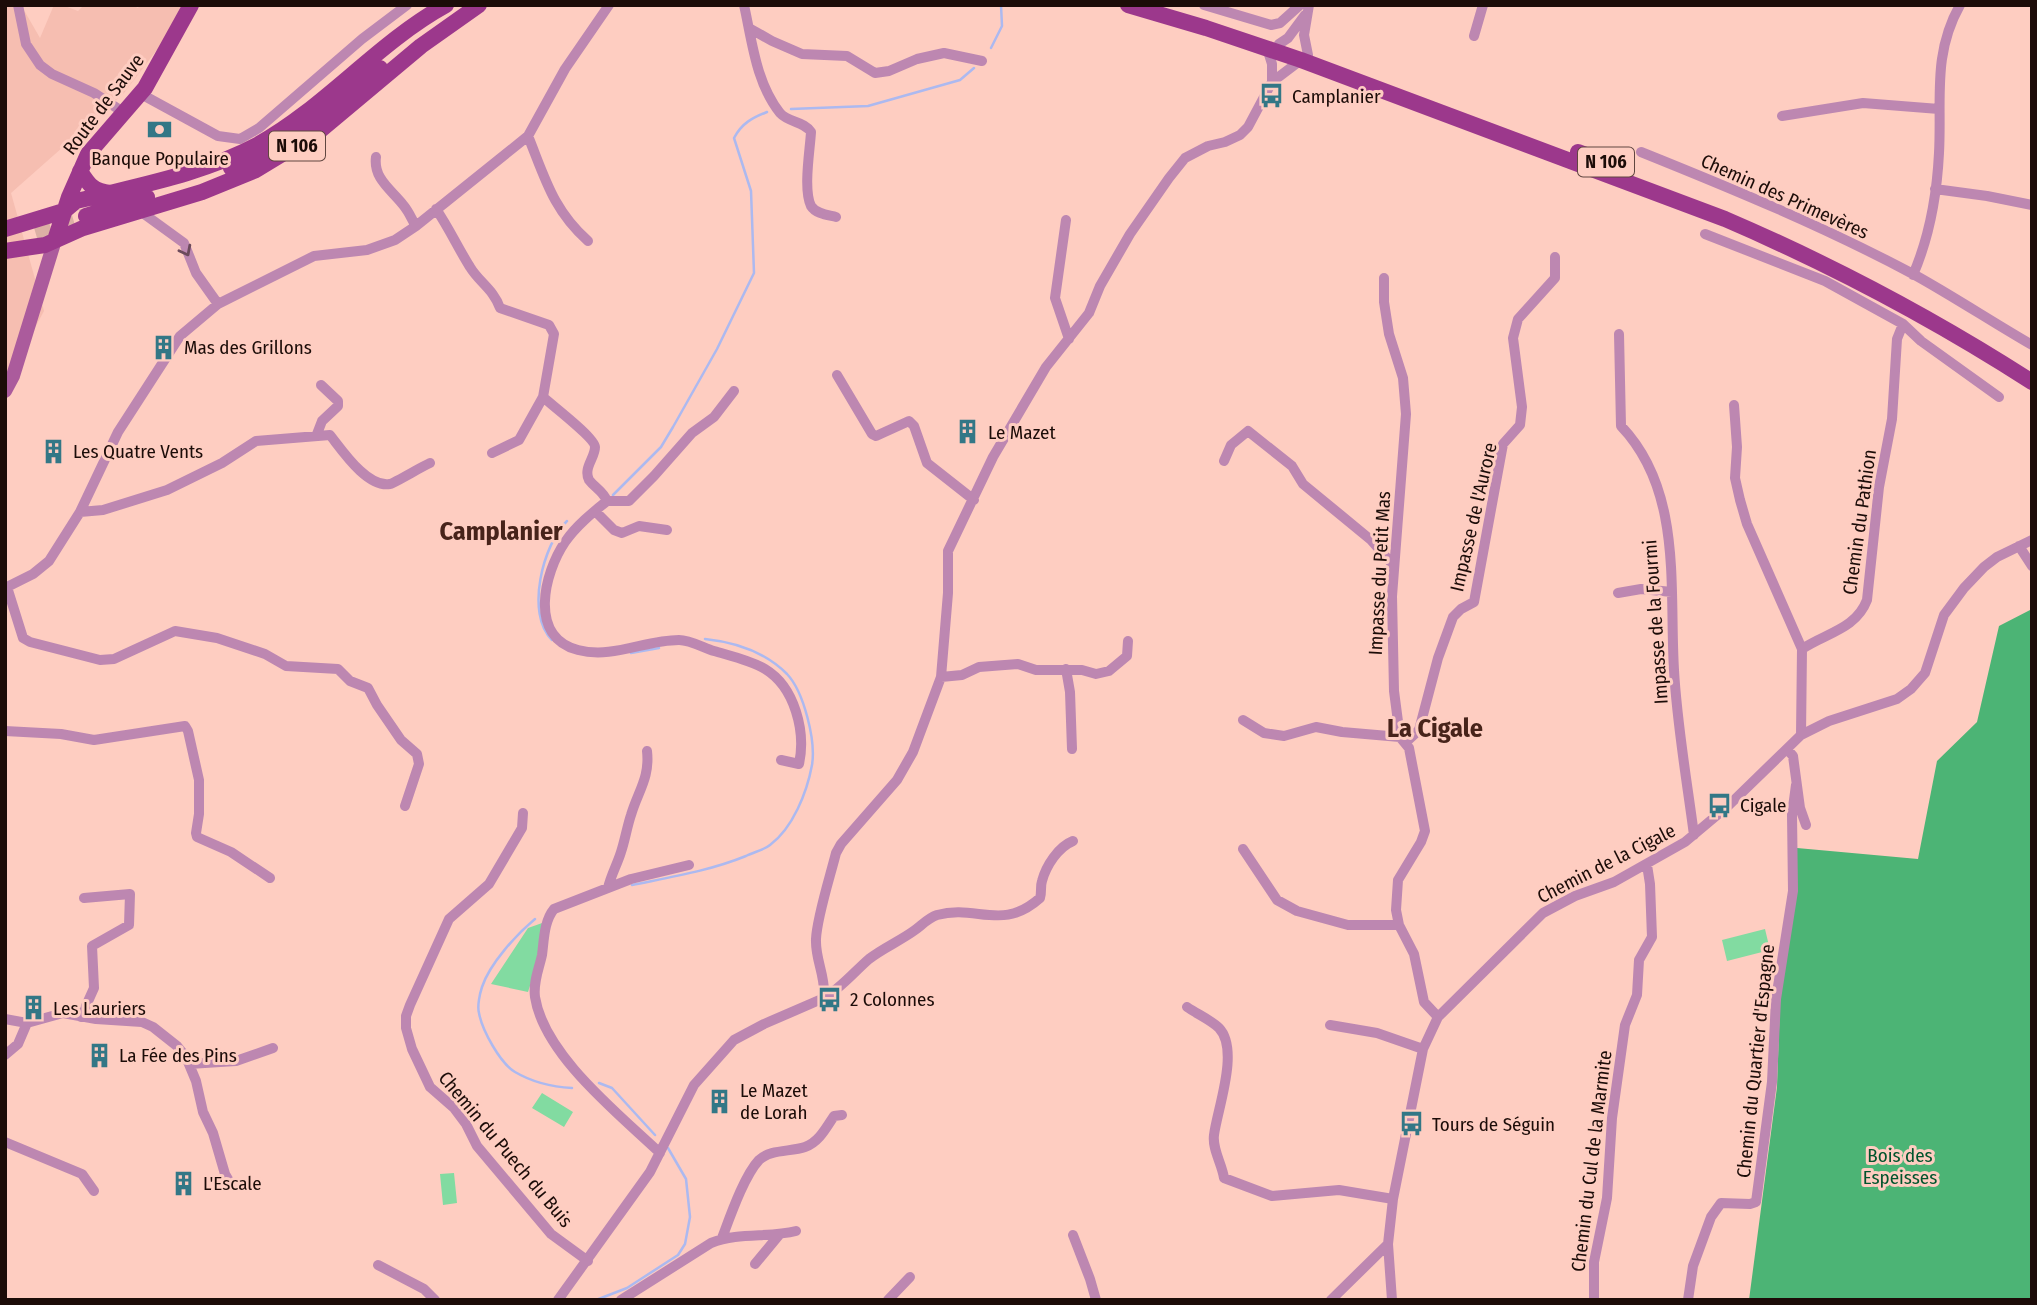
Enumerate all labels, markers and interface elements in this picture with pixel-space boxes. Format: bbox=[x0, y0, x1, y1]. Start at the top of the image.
street label: Route de Sauve bbox=[58, 49, 149, 159]
bus stop icon: Camplanier bbox=[1258, 82, 1286, 110]
place label: Camplanier bbox=[1292, 85, 1381, 108]
bank icon: Banque Populaire bbox=[146, 116, 174, 144]
road number: N 106 bbox=[269, 132, 325, 160]
place label: Banque Populaire bbox=[91, 147, 229, 170]
road number: N 106 bbox=[1578, 148, 1634, 176]
street label: Chemin des Primevères bbox=[1697, 149, 1872, 244]
one-way arrow bbox=[178, 244, 192, 256]
building icon: Mas des Grillons bbox=[150, 333, 178, 361]
place label: Mas des Grillons bbox=[184, 336, 312, 359]
building icon: Le Mazet bbox=[954, 418, 982, 446]
place label: Le Mazet bbox=[988, 421, 1056, 444]
building icon: Les Quatre Vents bbox=[39, 437, 67, 465]
place label: Les Quatre Vents bbox=[73, 440, 203, 463]
street label: Impasse de l'Aurore bbox=[1445, 440, 1502, 594]
street label: Chemin du Pathion bbox=[1838, 448, 1881, 596]
street label: Impasse du Petit Mas bbox=[1364, 490, 1395, 656]
district label: Camplanier bbox=[439, 516, 563, 547]
street label: Impasse de la Fourmi bbox=[1638, 539, 1673, 705]
district label: La Cigale bbox=[1387, 713, 1483, 744]
bus stop icon: Cigale bbox=[1706, 791, 1734, 819]
place label: Cigale bbox=[1740, 794, 1786, 817]
street label: Chemin de la Cigale bbox=[1533, 819, 1679, 908]
street label: Chemin du Quartier d'Espagne bbox=[1732, 943, 1779, 1179]
bus stop icon: 2 Colonnes bbox=[816, 985, 844, 1013]
place label: 2 Colonnes bbox=[850, 988, 935, 1011]
building icon: Les Lauriers bbox=[19, 994, 47, 1022]
place label: Les Lauriers bbox=[53, 997, 146, 1020]
building icon: La Fée des Pins bbox=[85, 1041, 113, 1069]
place label: La Fée des Pins bbox=[119, 1044, 237, 1067]
street label: Chemin du Cul de la Marmite bbox=[1566, 1049, 1616, 1273]
street label: Chemin du Puech du Buis bbox=[434, 1067, 578, 1232]
place label: Le Mazet de Lorah bbox=[740, 1079, 808, 1124]
building icon: Le Mazet de Lorah bbox=[706, 1087, 734, 1115]
bus stop icon: Tours de Séguin bbox=[1398, 1110, 1426, 1138]
place label: Tours de Séguin bbox=[1432, 1113, 1555, 1136]
park label: Bois des Espeisses bbox=[1863, 1144, 1937, 1189]
building icon: L'Escale bbox=[169, 1169, 197, 1197]
place label: L'Escale bbox=[203, 1172, 262, 1195]

